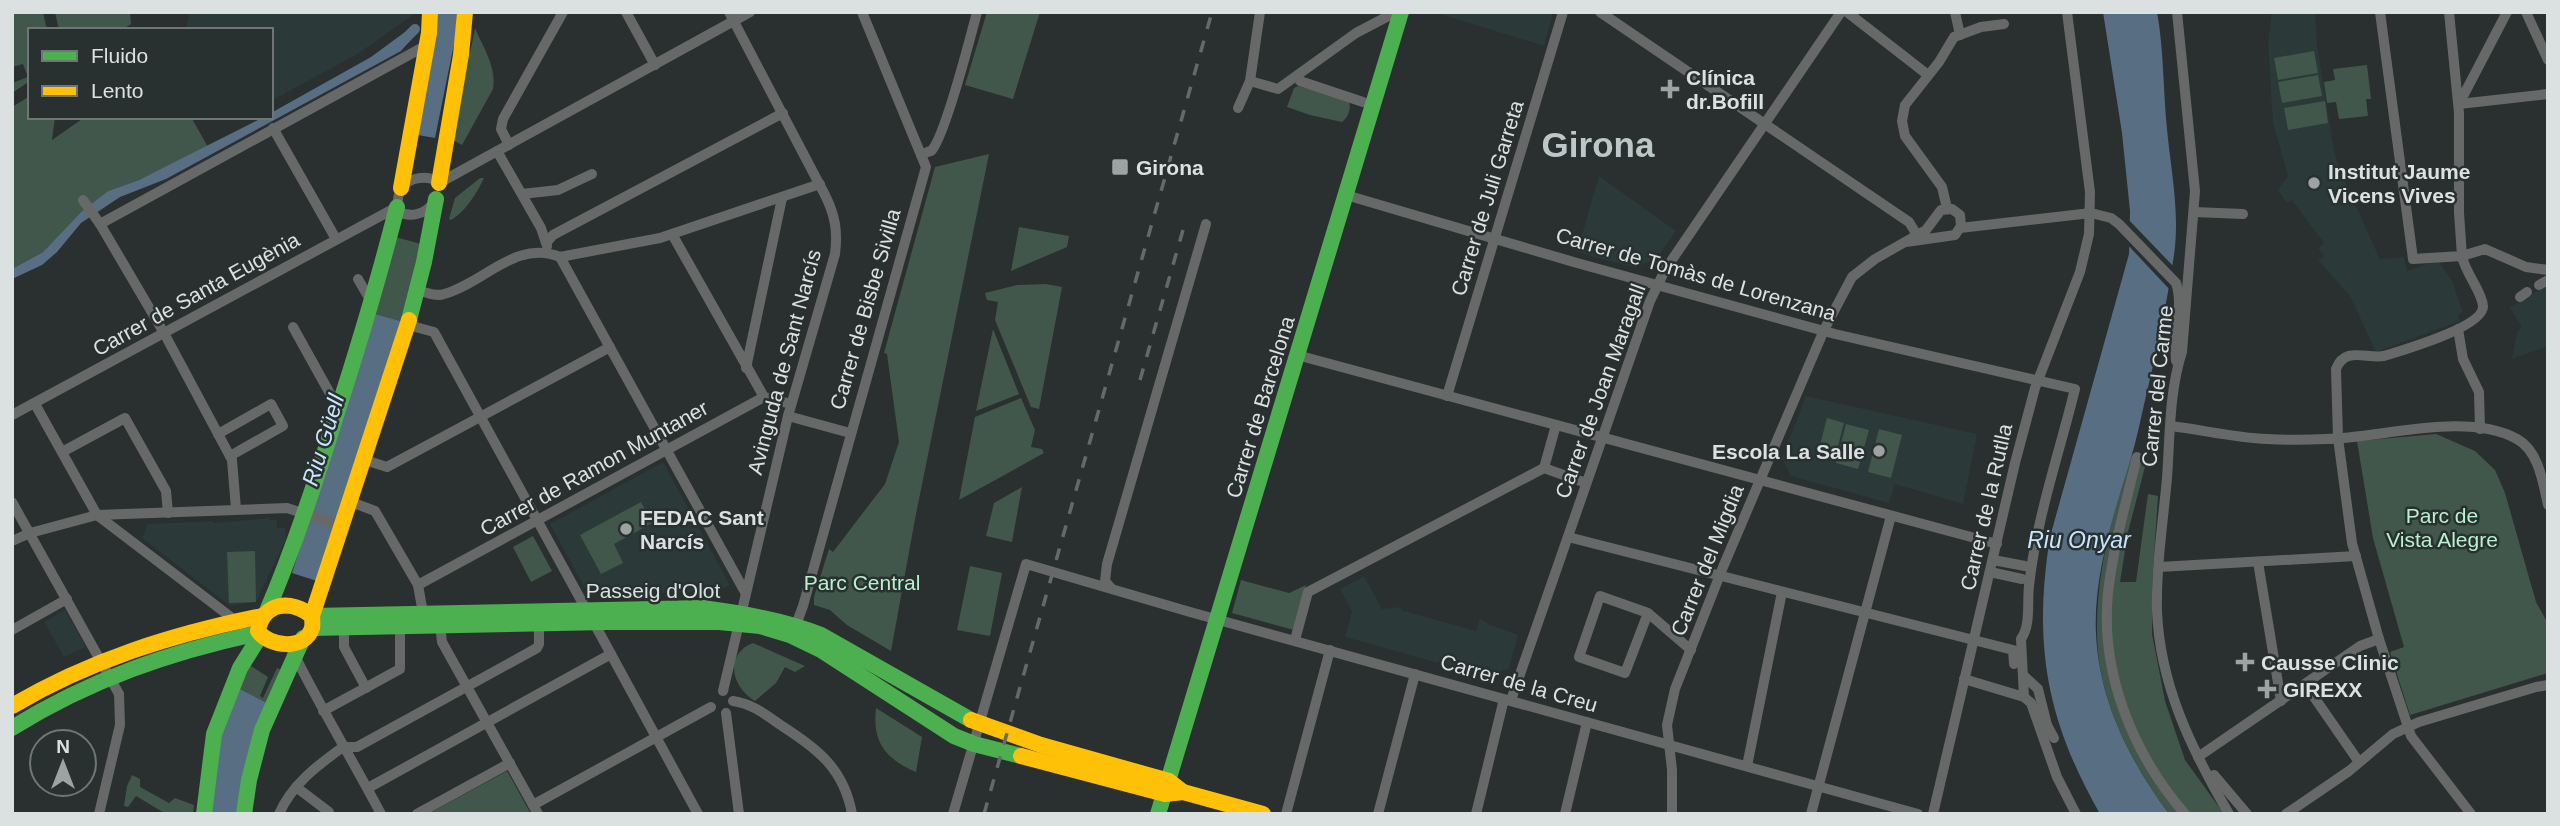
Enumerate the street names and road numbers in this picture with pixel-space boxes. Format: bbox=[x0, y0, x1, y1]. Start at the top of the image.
street label: Carrer de Juli Garreta bbox=[1446, 97, 1528, 298]
street label: Carrer de Bisbe Sivilla bbox=[825, 206, 905, 412]
street label: Carrer de Tomàs de Lorenzana bbox=[1553, 223, 1839, 325]
street label: Carrer de Santa Eugènia bbox=[89, 227, 303, 360]
street label: Avinguda de Sant Narcís bbox=[743, 247, 825, 477]
street label: Carrer de Joan Maragall bbox=[1550, 281, 1650, 501]
street label: Carrer del Carme bbox=[2137, 304, 2177, 468]
street label: Carrer de Barcelona bbox=[1221, 313, 1299, 501]
street label: Carrer de Ramon Muntaner bbox=[476, 396, 712, 540]
street label: Carrer de la Rutlla bbox=[1956, 421, 2016, 593]
street label: Carrer del Migdia bbox=[1666, 481, 1748, 639]
street label: Passeig d'Olot bbox=[586, 579, 721, 602]
street label: Carrer de la Creu bbox=[1438, 650, 1600, 716]

